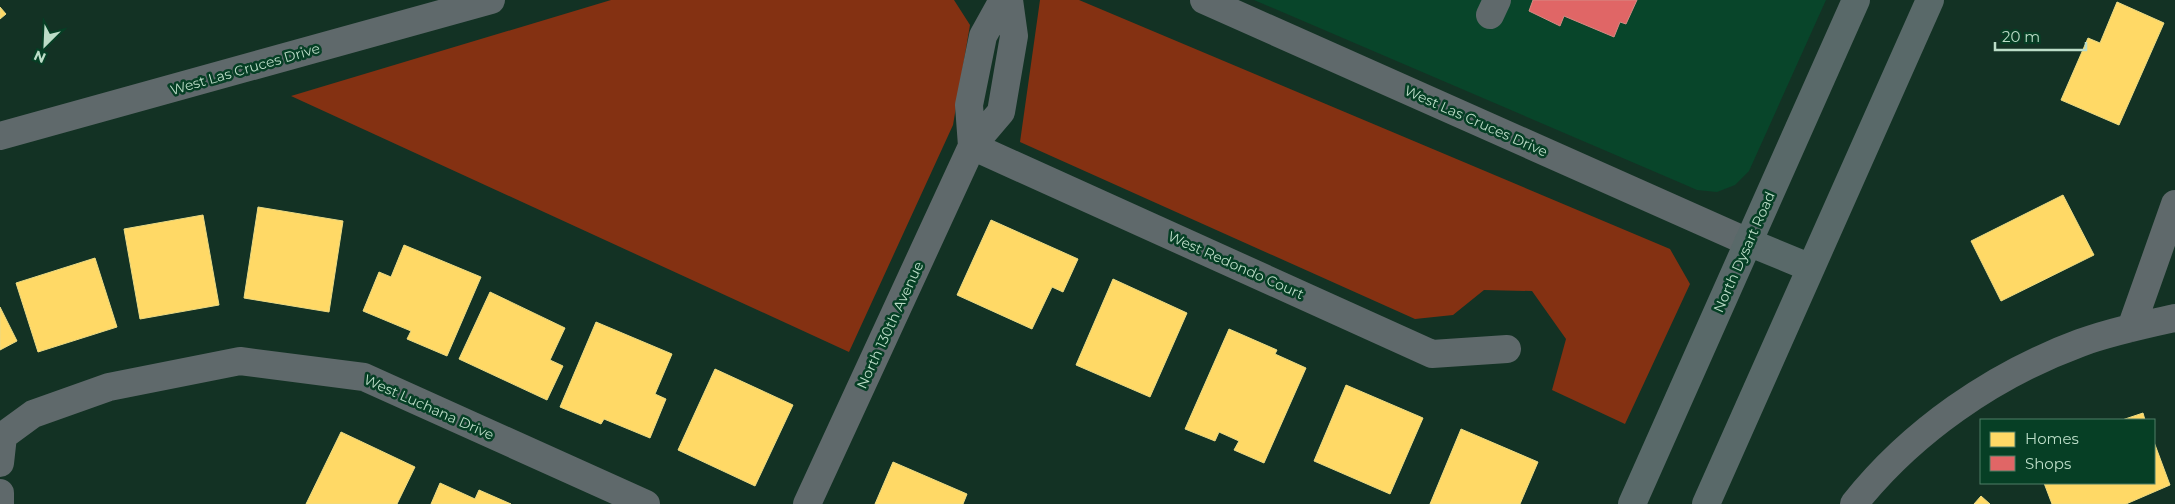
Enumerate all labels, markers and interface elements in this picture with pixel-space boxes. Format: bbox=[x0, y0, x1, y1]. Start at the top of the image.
north arrow bbox=[20, 20, 70, 70]
scale bar bbox=[1995, 20, 2086, 52]
text: 20 m bbox=[2002, 27, 2040, 46]
street label: West Las Cruces Drive bbox=[168, 39, 322, 99]
text: N bbox=[31, 46, 49, 67]
street label: West Las Cruces Drive bbox=[1402, 81, 1550, 161]
street label: North Dysart Road bbox=[1709, 189, 1779, 315]
street label: West Redondo Court bbox=[1165, 227, 1307, 303]
street label: North 130th Avenue bbox=[853, 258, 927, 392]
street label: West Luchana Drive bbox=[361, 370, 497, 444]
legend bbox=[1980, 419, 2155, 484]
text: Homes bbox=[2025, 429, 2079, 448]
text: Shops bbox=[2025, 454, 2071, 473]

